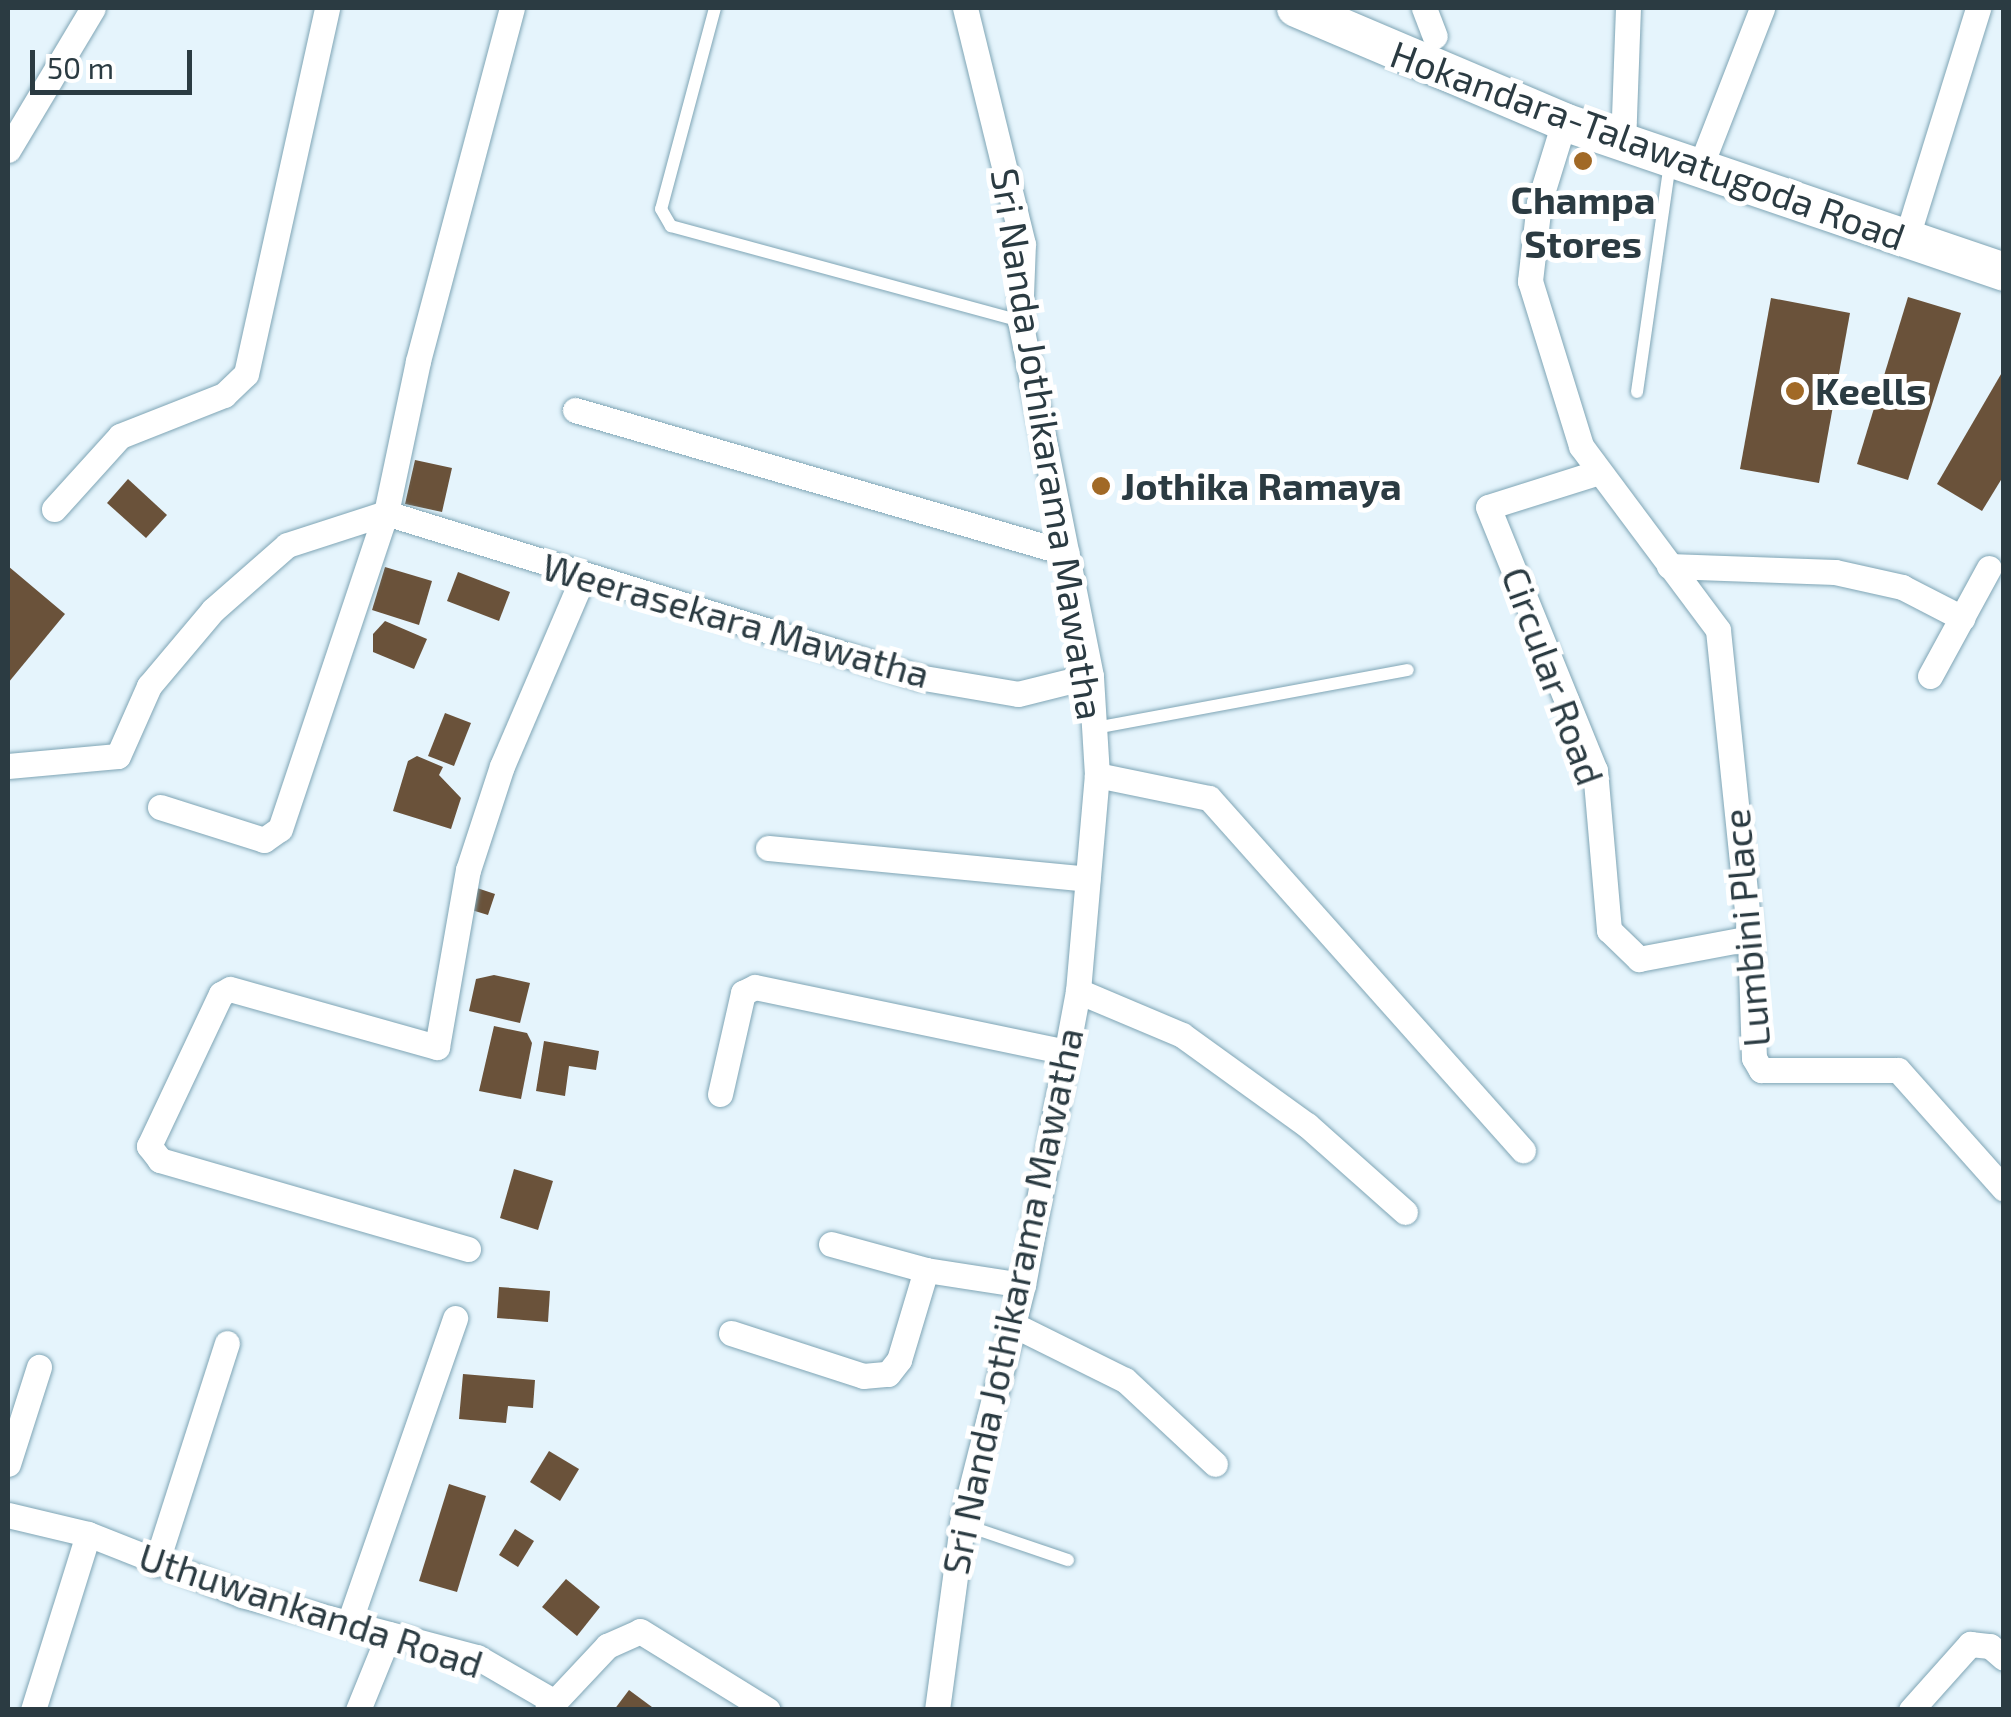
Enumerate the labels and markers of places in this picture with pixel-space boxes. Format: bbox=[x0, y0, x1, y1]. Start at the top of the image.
marker: Champa Stores bbox=[1572, 150, 1594, 172]
place label: Champa Stores bbox=[1511, 177, 1655, 266]
place label: Keells bbox=[1815, 368, 1926, 414]
marker: Keells bbox=[1784, 380, 1806, 402]
place label: Jothika Ramaya bbox=[1121, 463, 1402, 509]
marker: Jothika Ramaya bbox=[1090, 475, 1112, 497]

